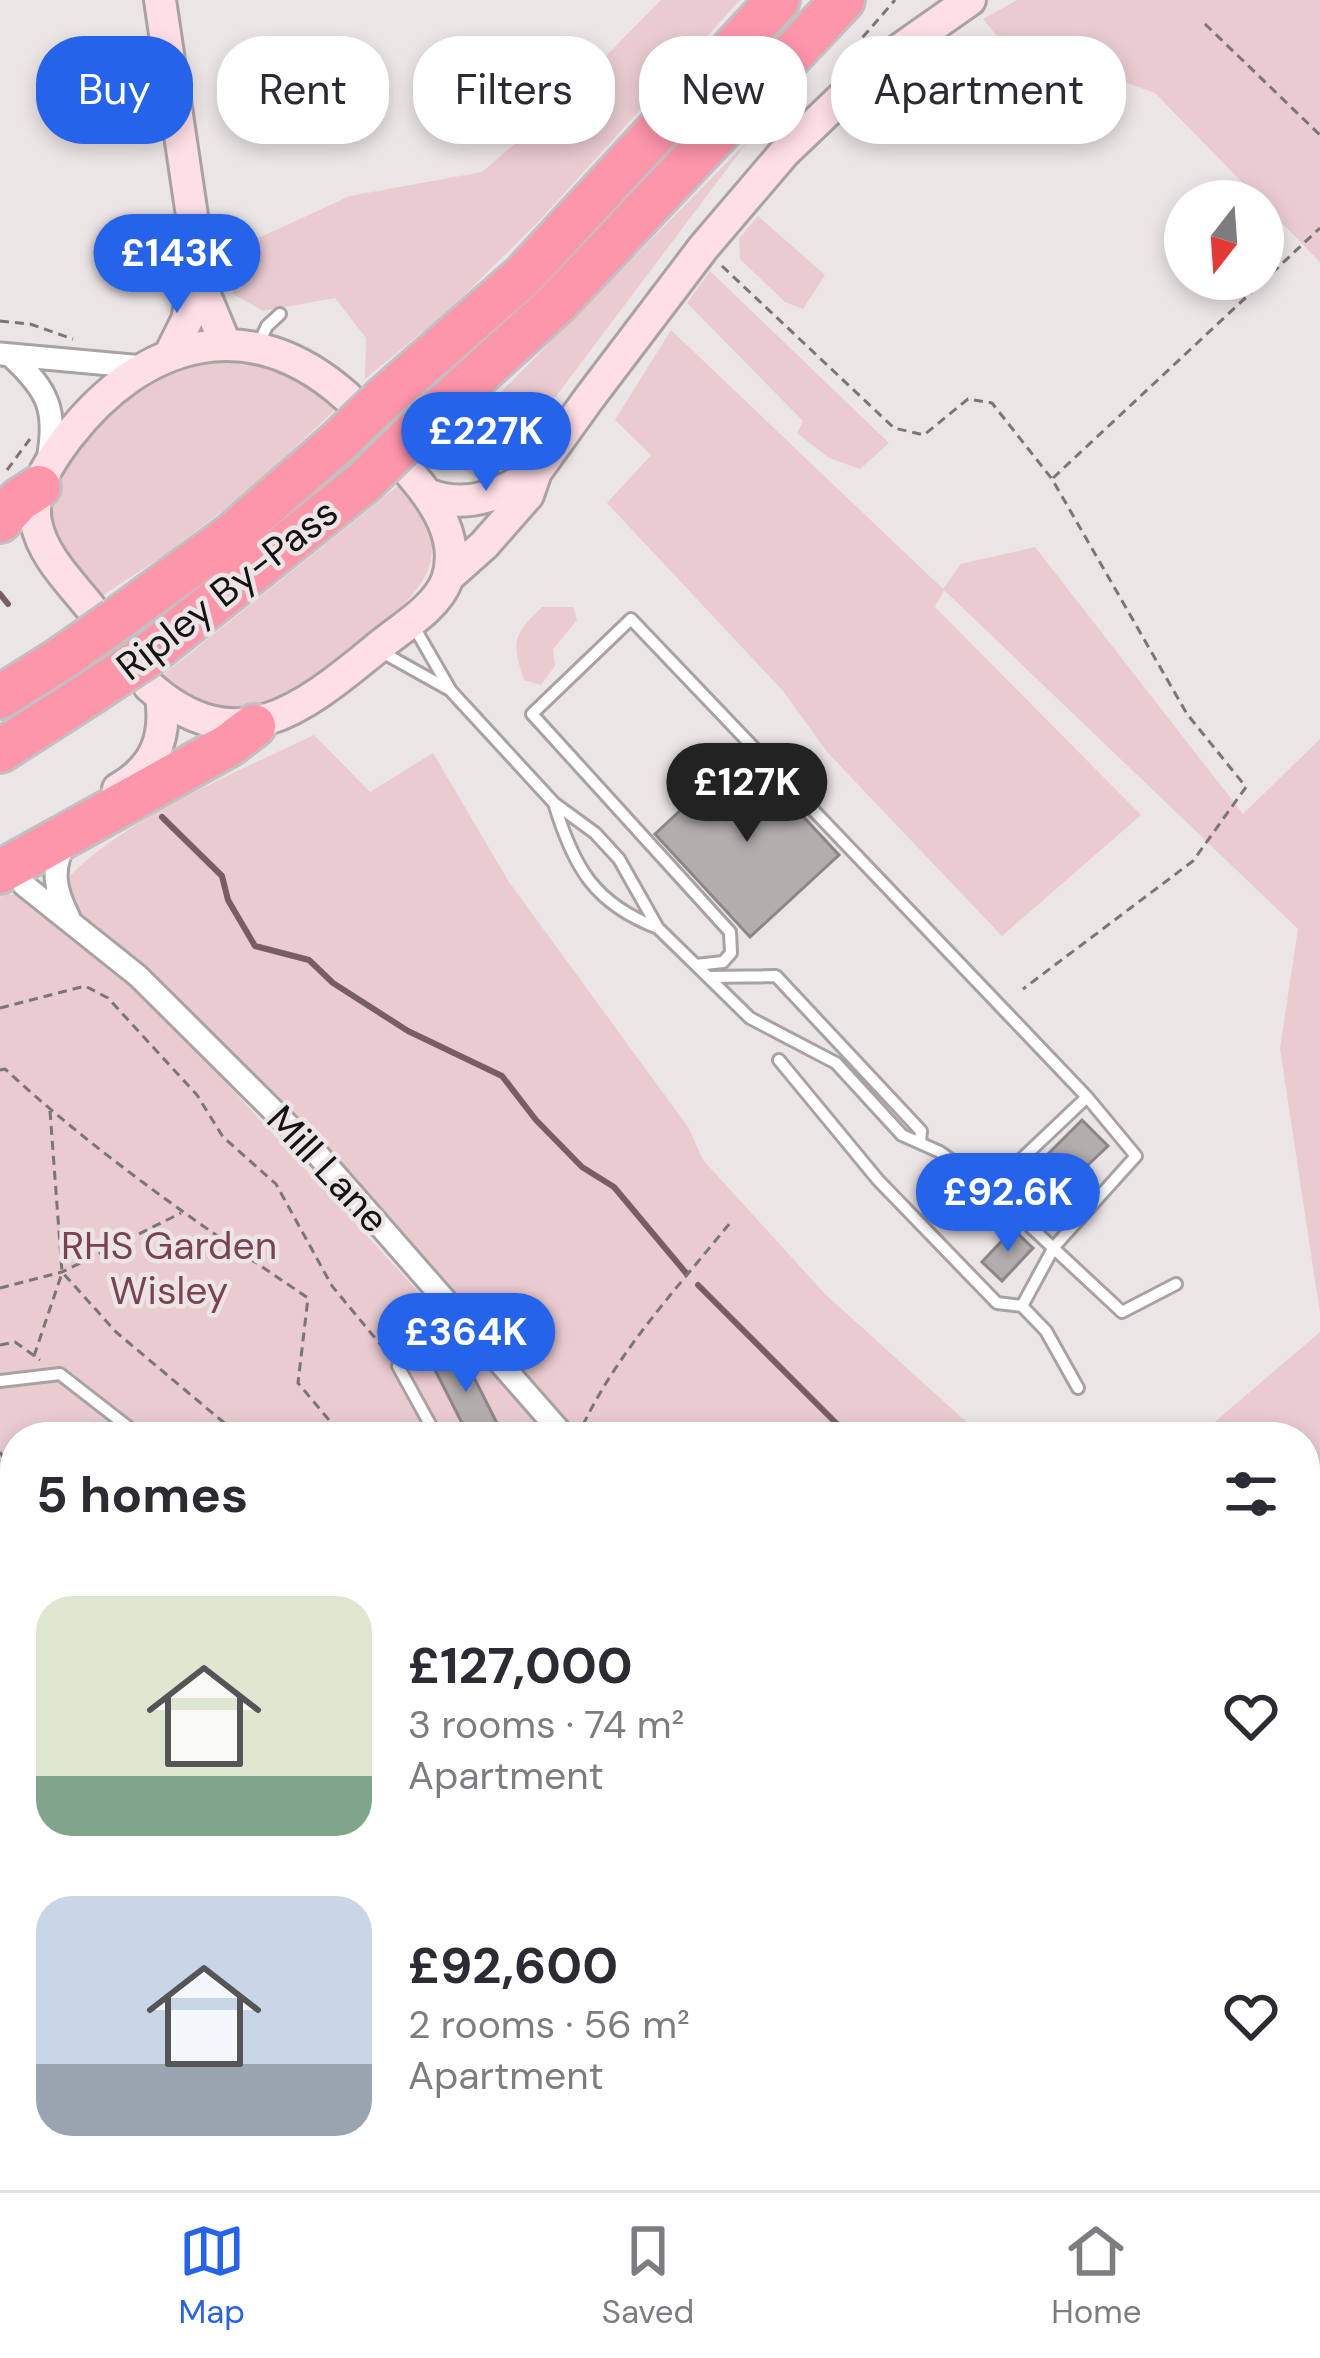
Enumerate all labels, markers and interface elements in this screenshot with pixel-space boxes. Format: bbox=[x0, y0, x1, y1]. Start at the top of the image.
chip: Buy bbox=[36, 36, 193, 144]
chip: Rent bbox=[217, 36, 389, 144]
chip: Filters bbox=[413, 36, 615, 144]
chip: New bbox=[639, 36, 807, 144]
chip: Apartment bbox=[831, 36, 1126, 144]
north arrow bbox=[1164, 180, 1284, 300]
map controls bbox=[1164, 180, 1284, 300]
pin: £143K bbox=[93, 214, 261, 316]
text: £143K bbox=[121, 227, 233, 278]
pin: £227K bbox=[402, 392, 570, 494]
text: £227K bbox=[428, 405, 544, 456]
street label: Ripley By-Pass bbox=[106, 487, 348, 691]
pin: £127K bbox=[663, 743, 831, 845]
text: £127K bbox=[693, 756, 801, 807]
street label: Mill Lane bbox=[256, 1094, 400, 1244]
pin: £92.6K bbox=[910, 1153, 1106, 1255]
text: £92.6K bbox=[943, 1166, 1073, 1217]
park label: RHS Garden Wisley bbox=[61, 1220, 277, 1316]
pin: £364K bbox=[382, 1293, 550, 1395]
text: £364K bbox=[404, 1306, 528, 1357]
text: 5 homes bbox=[36, 1461, 248, 1528]
icon: filters bbox=[1218, 1461, 1284, 1527]
text: £127,000 bbox=[408, 1632, 633, 1699]
icon: home bbox=[132, 1644, 276, 1788]
icon: heart bbox=[1218, 1683, 1284, 1749]
text: 3 rooms · 74 m² bbox=[408, 1699, 684, 1750]
text: Apartment bbox=[408, 1750, 604, 1801]
text: £92,600 bbox=[408, 1932, 618, 1999]
icon: home bbox=[132, 1944, 276, 2088]
icon: heart bbox=[1218, 1983, 1284, 2049]
text: 2 rooms · 56 m² bbox=[408, 1999, 690, 2050]
text: Apartment bbox=[408, 2050, 604, 2101]
tab: Map bbox=[178, 2218, 245, 2333]
tab: Saved bbox=[602, 2218, 694, 2333]
tab: Home bbox=[1051, 2218, 1142, 2333]

